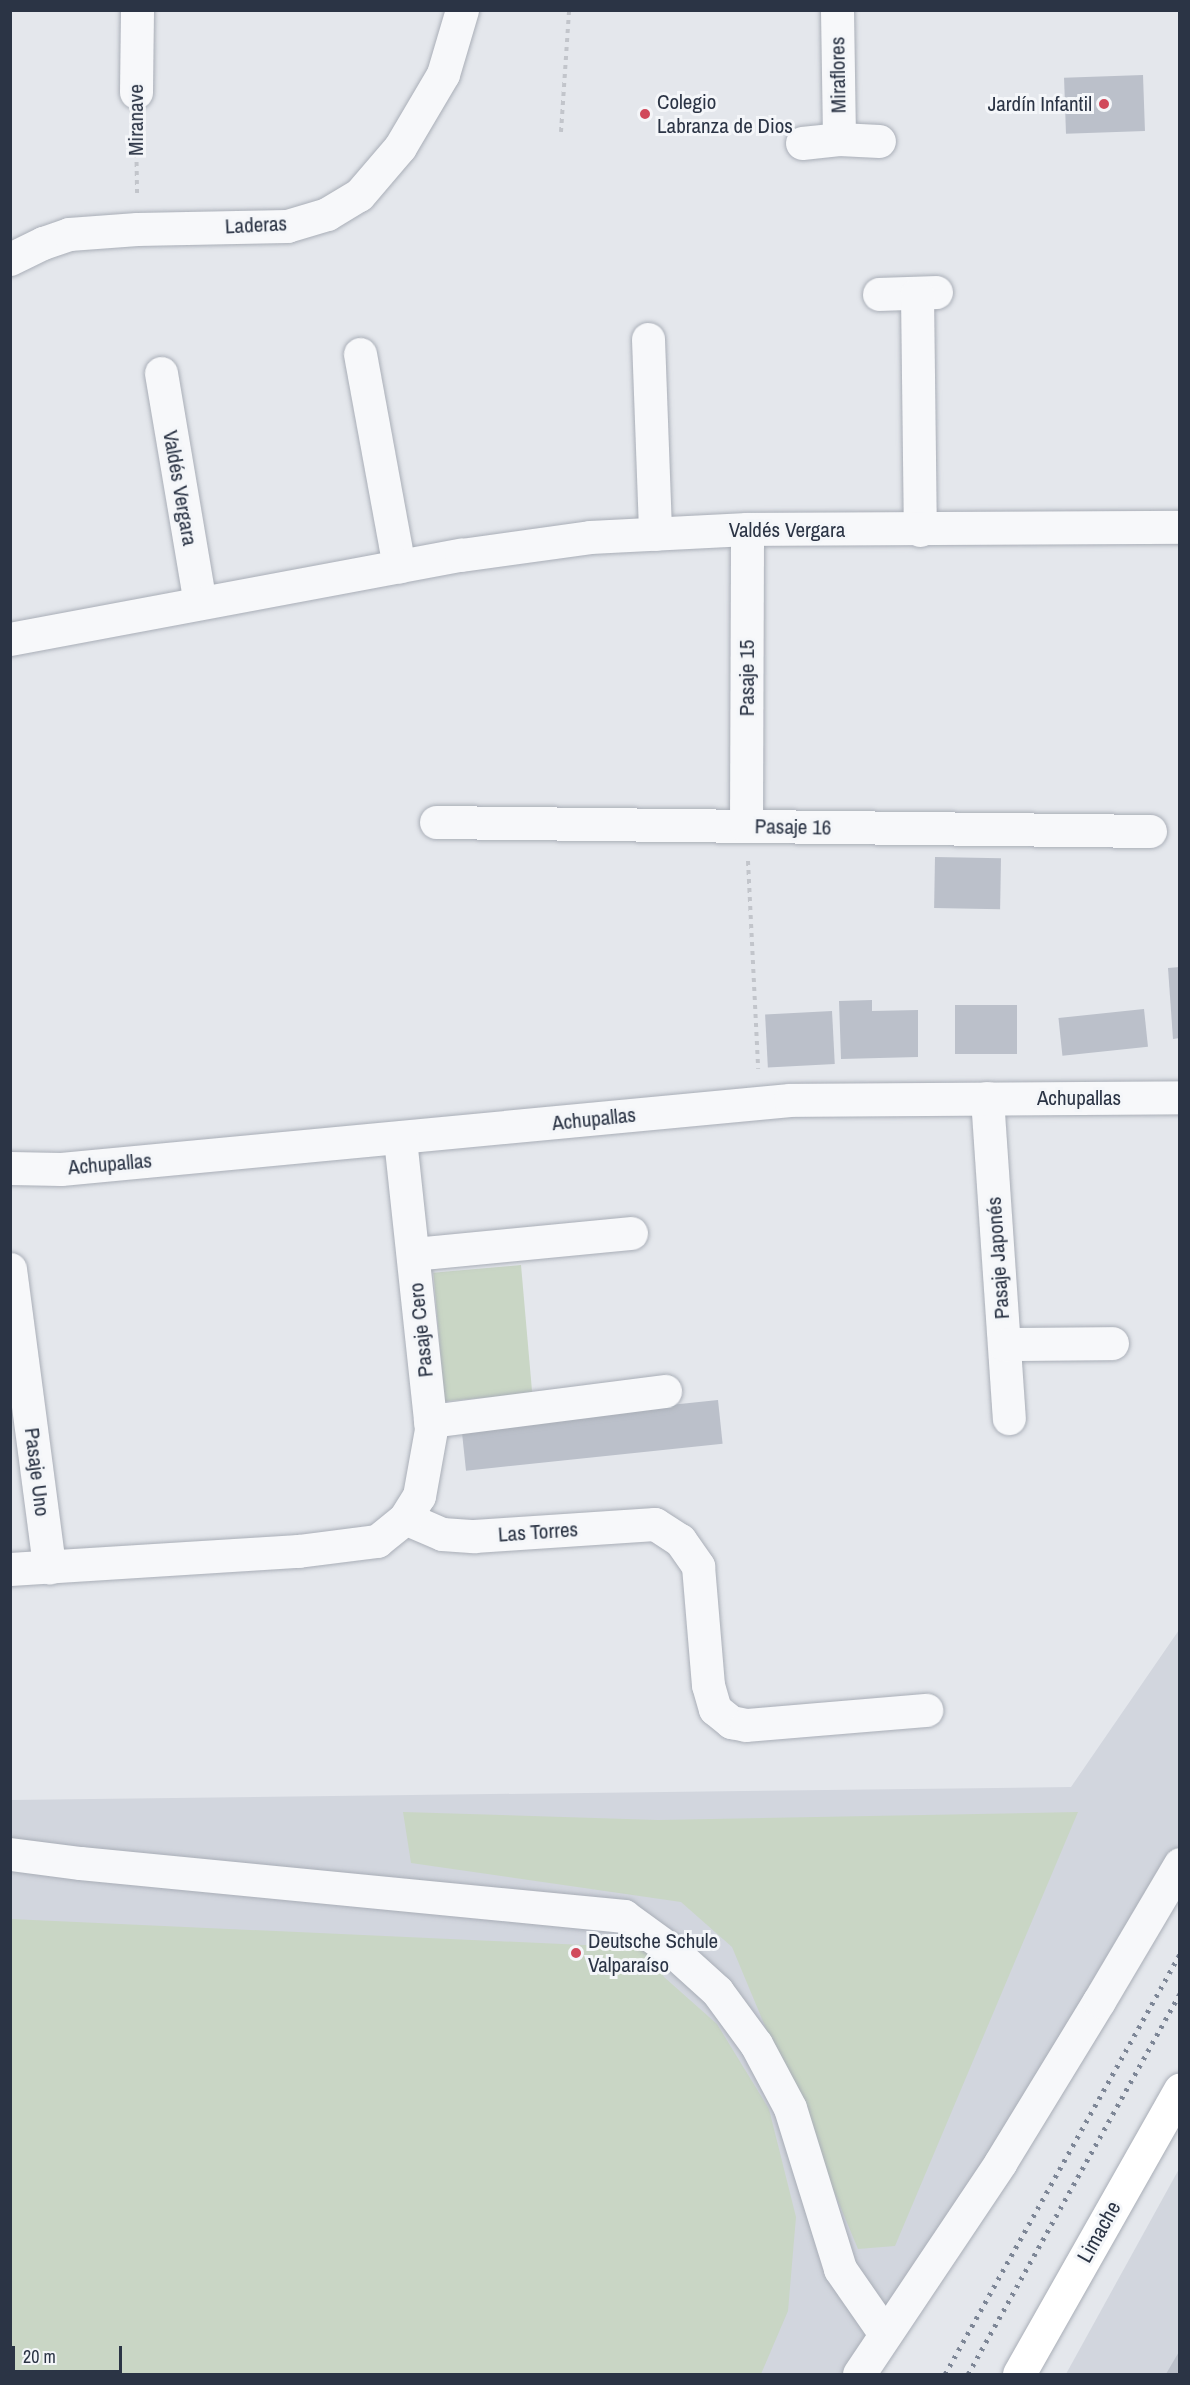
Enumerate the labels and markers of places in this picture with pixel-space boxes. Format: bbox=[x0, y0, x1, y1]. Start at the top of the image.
place label: Colegio Labranza de Dios bbox=[657, 89, 793, 139]
place label: Jardín Infantil bbox=[988, 91, 1092, 117]
marker: Jardín Infantil bbox=[1097, 97, 1111, 111]
marker: Colegio Labranza de Dios bbox=[638, 107, 652, 121]
place label: Deutsche Schule Valparaíso bbox=[588, 1928, 718, 1978]
marker: Deutsche Schule Valparaíso bbox=[569, 1946, 583, 1960]

